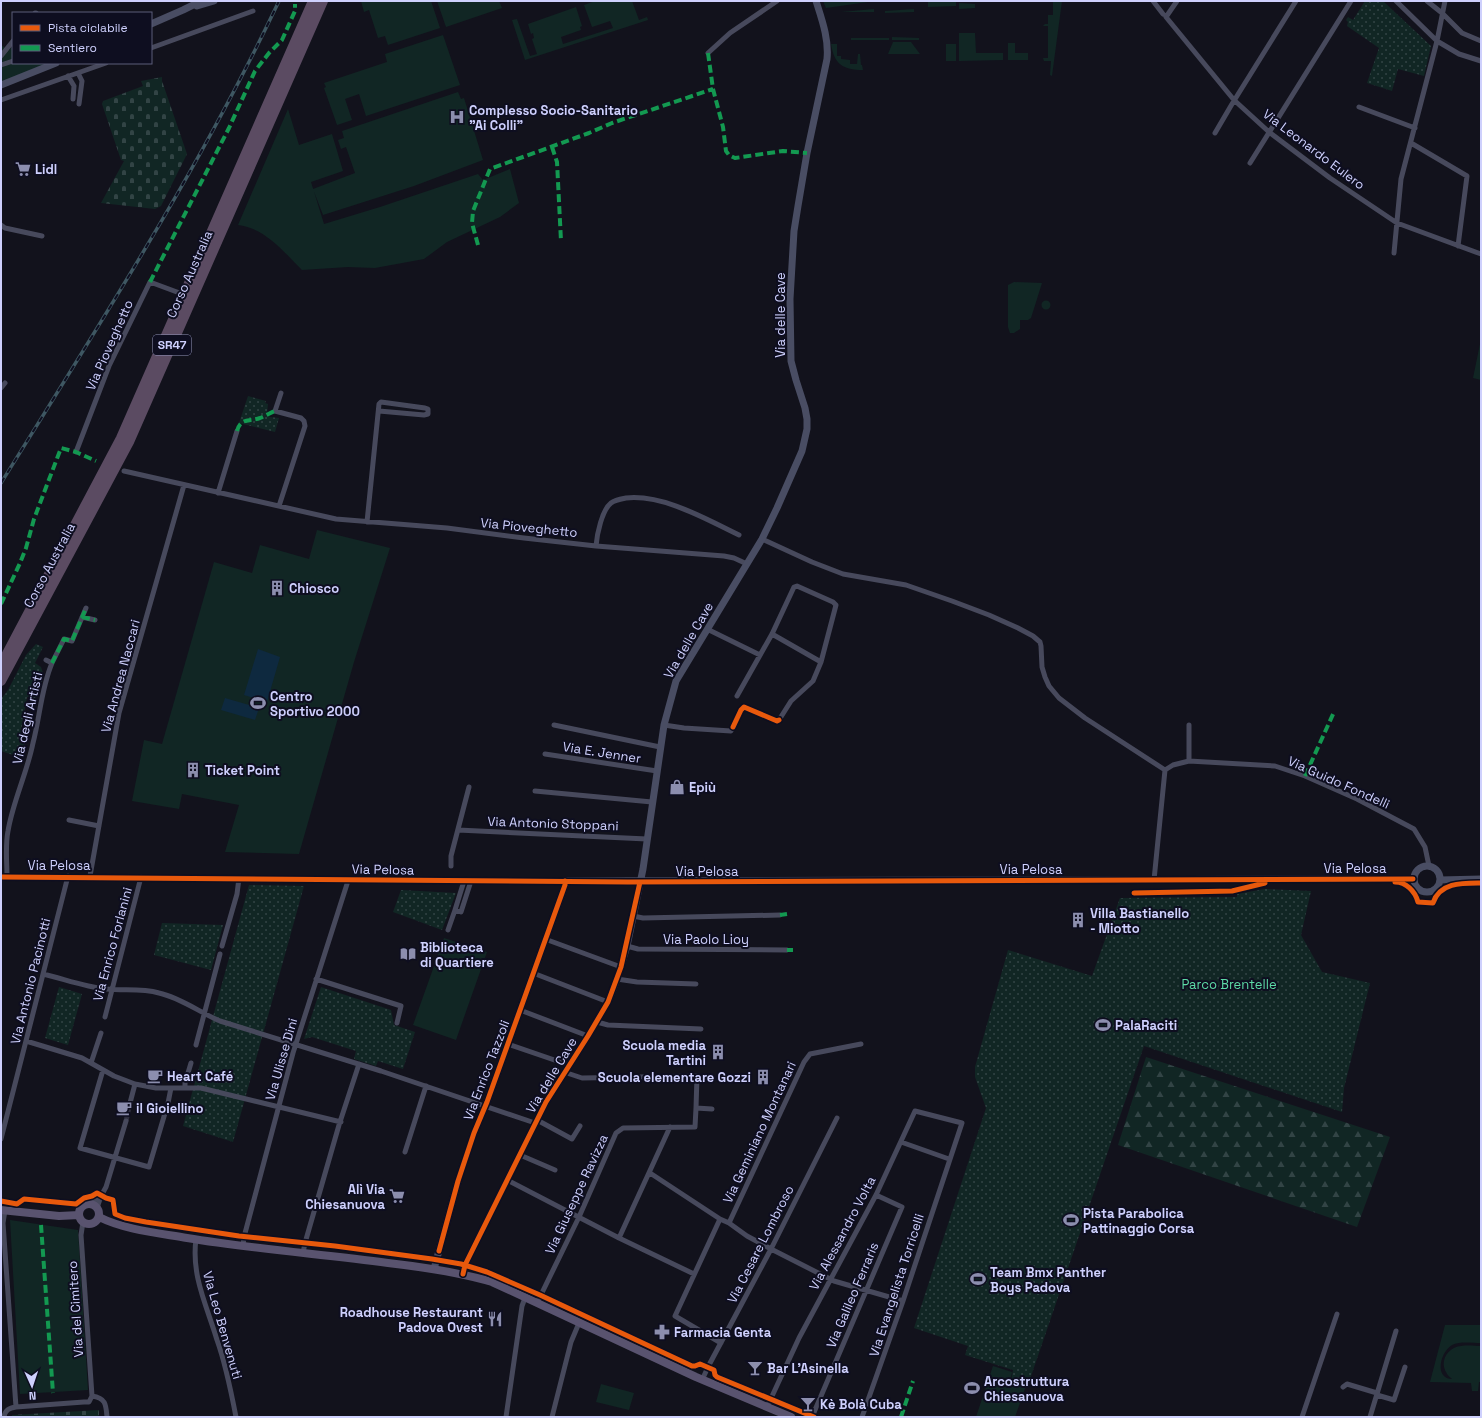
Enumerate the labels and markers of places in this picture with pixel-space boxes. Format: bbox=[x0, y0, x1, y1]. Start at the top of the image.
place label: Complesso Socio-Sanitario "Ai Colli" bbox=[469, 102, 638, 134]
hospital icon: Complesso Socio-Sanitario "Ai Colli" bbox=[448, 108, 466, 126]
supermarket icon: Lidl bbox=[14, 160, 32, 178]
place label: Lidl bbox=[35, 161, 57, 178]
building icon: Chiosco bbox=[268, 579, 286, 597]
place label: Chiosco bbox=[289, 580, 339, 597]
place label: Centro Sportivo 2000 bbox=[270, 688, 360, 720]
sports icon: Centro Sportivo 2000 bbox=[249, 694, 267, 712]
building icon: Ticket Point bbox=[184, 761, 202, 779]
place label: Ticket Point bbox=[205, 762, 280, 779]
shop icon: Epiù bbox=[668, 778, 686, 796]
place label: Epiù bbox=[689, 779, 716, 796]
place label: Villa Bastianello - Miotto bbox=[1090, 905, 1189, 937]
building icon: Villa Bastianello - Miotto bbox=[1069, 911, 1087, 929]
place label: Biblioteca di Quartiere bbox=[420, 939, 494, 971]
library icon: Biblioteca di Quartiere bbox=[399, 945, 417, 963]
sports icon: PalaRaciti bbox=[1094, 1016, 1112, 1034]
place label: PalaRaciti bbox=[1115, 1017, 1177, 1034]
place label: Scuola media Tartini bbox=[622, 1037, 706, 1069]
building icon: Scuola media Tartini bbox=[709, 1043, 727, 1061]
cafe icon: Heart Café bbox=[146, 1067, 164, 1085]
place label: Heart Café bbox=[167, 1068, 233, 1085]
building icon: Scuola elementare Gozzi bbox=[754, 1068, 772, 1086]
place label: Scuola elementare Gozzi bbox=[598, 1069, 751, 1086]
cafe icon: il Gioiellino bbox=[115, 1099, 133, 1117]
place label: il Gioiellino bbox=[136, 1100, 204, 1117]
place label: Alì Via Chiesanuova bbox=[305, 1181, 385, 1213]
supermarket icon: Alì Via Chiesanuova bbox=[388, 1187, 406, 1205]
place label: Pista Parabolica Pattinaggio Corsa bbox=[1083, 1205, 1195, 1237]
sports icon: Pista Parabolica Pattinaggio Corsa bbox=[1062, 1211, 1080, 1229]
place label: Team Bmx Panther Boys Padova bbox=[990, 1264, 1106, 1296]
sports icon: Team Bmx Panther Boys Padova bbox=[969, 1270, 987, 1288]
place label: Roadhouse Restaurant Padova Ovest bbox=[340, 1304, 483, 1336]
restaurant icon: Roadhouse Restaurant Padova Ovest bbox=[486, 1310, 504, 1328]
pharmacy icon: Farmacia Genta bbox=[653, 1323, 671, 1341]
place label: Farmacia Genta bbox=[674, 1324, 772, 1341]
bar icon: Bar L'Asinella bbox=[746, 1359, 764, 1377]
place label: Bar L'Asinella bbox=[767, 1360, 849, 1377]
place label: Arcostruttura Chiesanuova bbox=[984, 1373, 1070, 1405]
sports icon: Arcostruttura Chiesanuova bbox=[963, 1379, 981, 1397]
bar icon: Kè Bolà Cuba bbox=[799, 1395, 817, 1413]
place label: Kè Bolà Cuba bbox=[820, 1396, 902, 1413]

